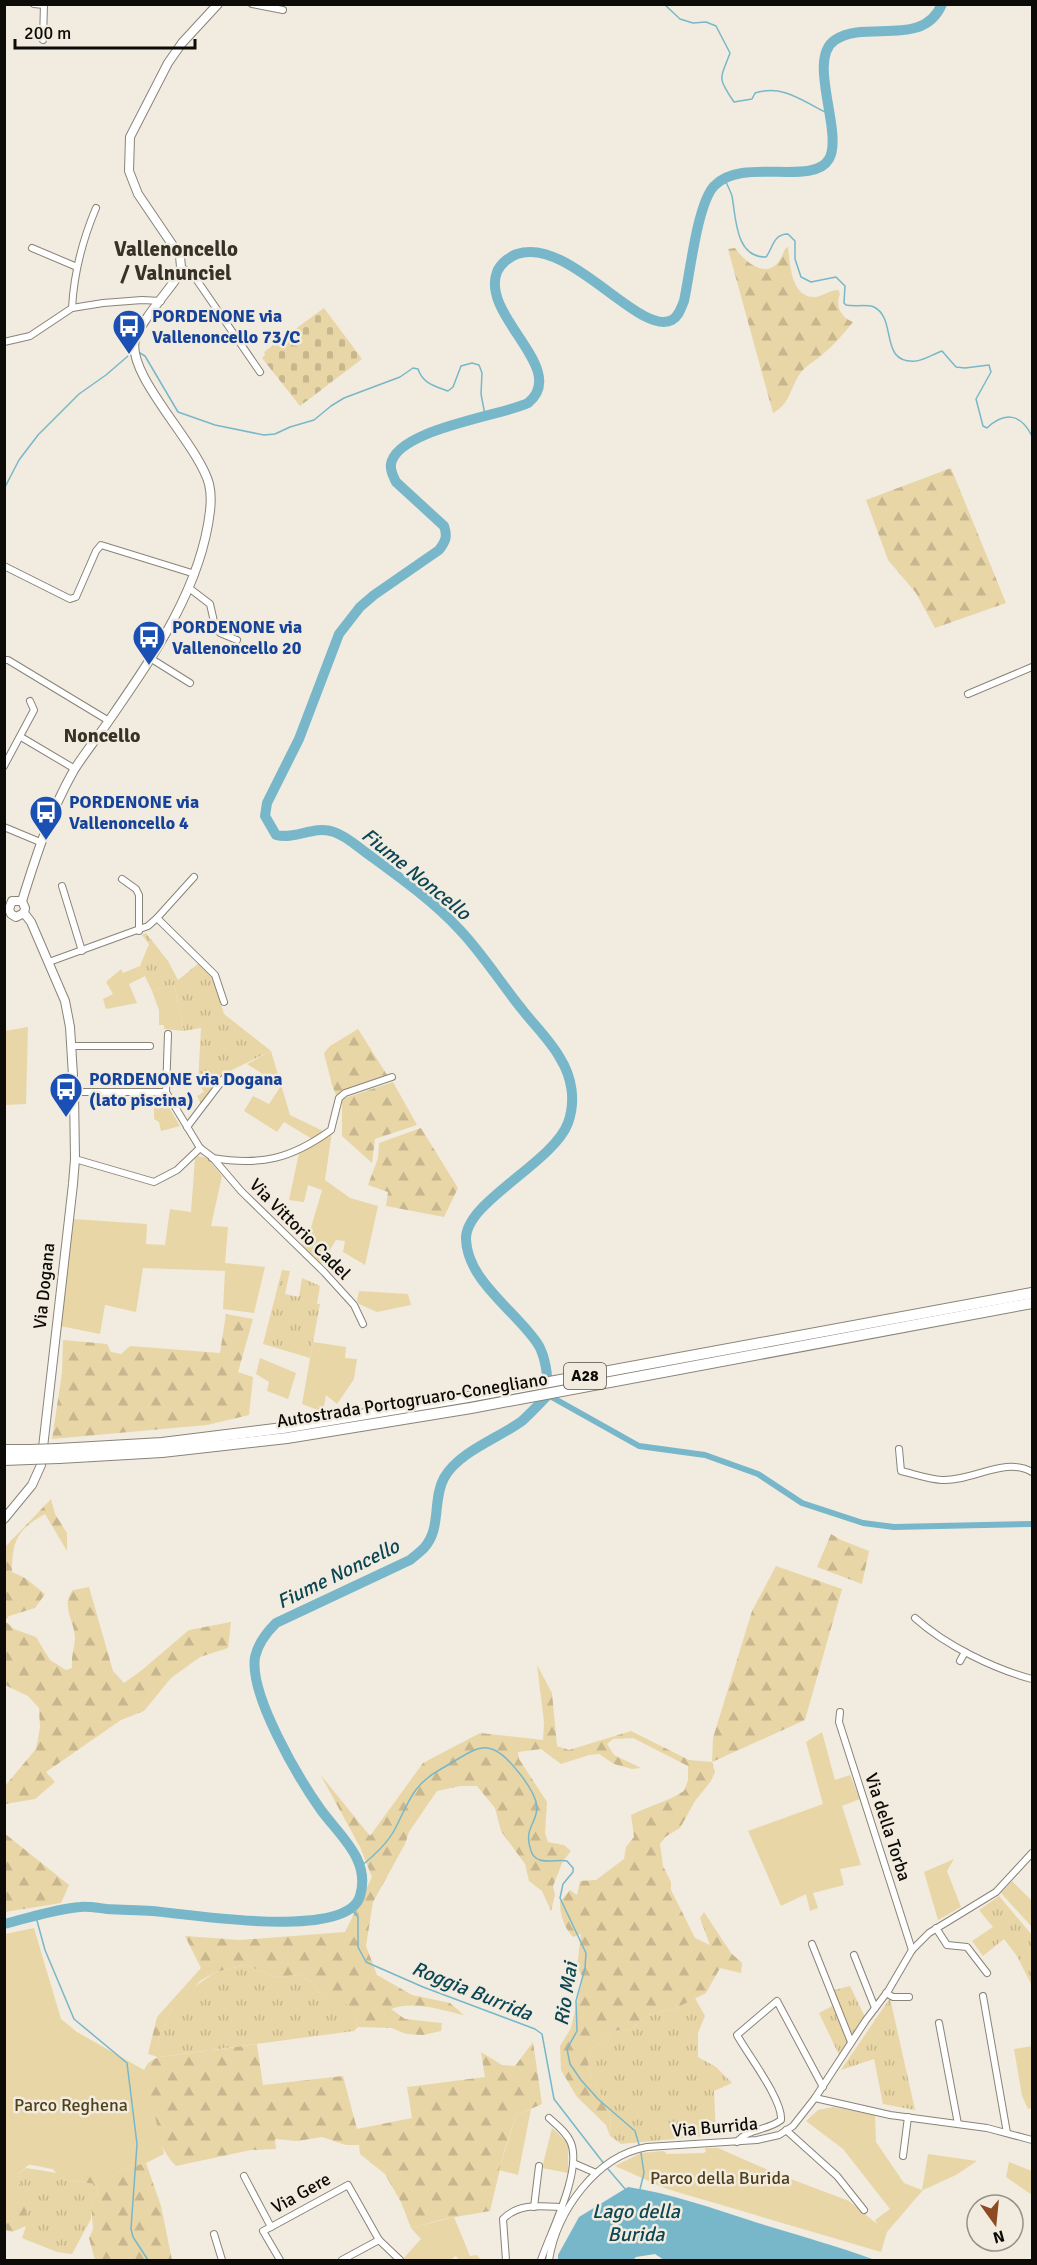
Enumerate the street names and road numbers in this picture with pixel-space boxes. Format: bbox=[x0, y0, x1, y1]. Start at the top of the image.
street label: Via Vittorio Cadel bbox=[245, 1174, 355, 1284]
street label: Via Dogana bbox=[29, 1242, 59, 1330]
road number: A28 bbox=[564, 1363, 606, 1389]
street label: Autostrada Portogruaro-Conegliano bbox=[275, 1368, 549, 1432]
street label: Via della Torba bbox=[860, 1770, 916, 1884]
street label: Via Burrida bbox=[671, 2112, 759, 2142]
street label: Via Gere bbox=[268, 2168, 334, 2218]

